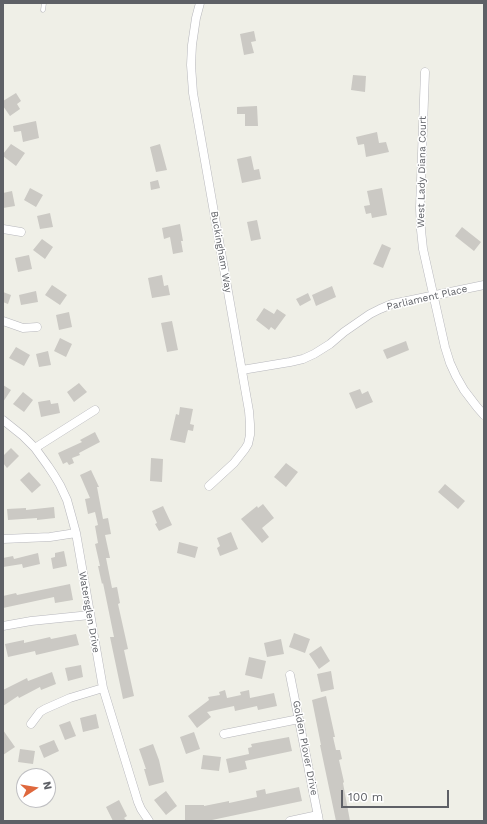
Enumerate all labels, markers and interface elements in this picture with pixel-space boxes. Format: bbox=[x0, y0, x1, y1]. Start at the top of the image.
street label: West Lady Diana Court bbox=[415, 116, 429, 228]
street label: Buckingham Way bbox=[208, 210, 234, 294]
street label: Parliament Place bbox=[385, 283, 469, 313]
street label: Watersglen Drive bbox=[76, 570, 102, 654]
street label: Golden Plover Drive bbox=[290, 700, 320, 796]
north arrow bbox=[16, 768, 56, 808]
text: N bbox=[40, 780, 54, 791]
scale bar bbox=[343, 782, 451, 808]
text: 100 m bbox=[348, 790, 383, 804]

